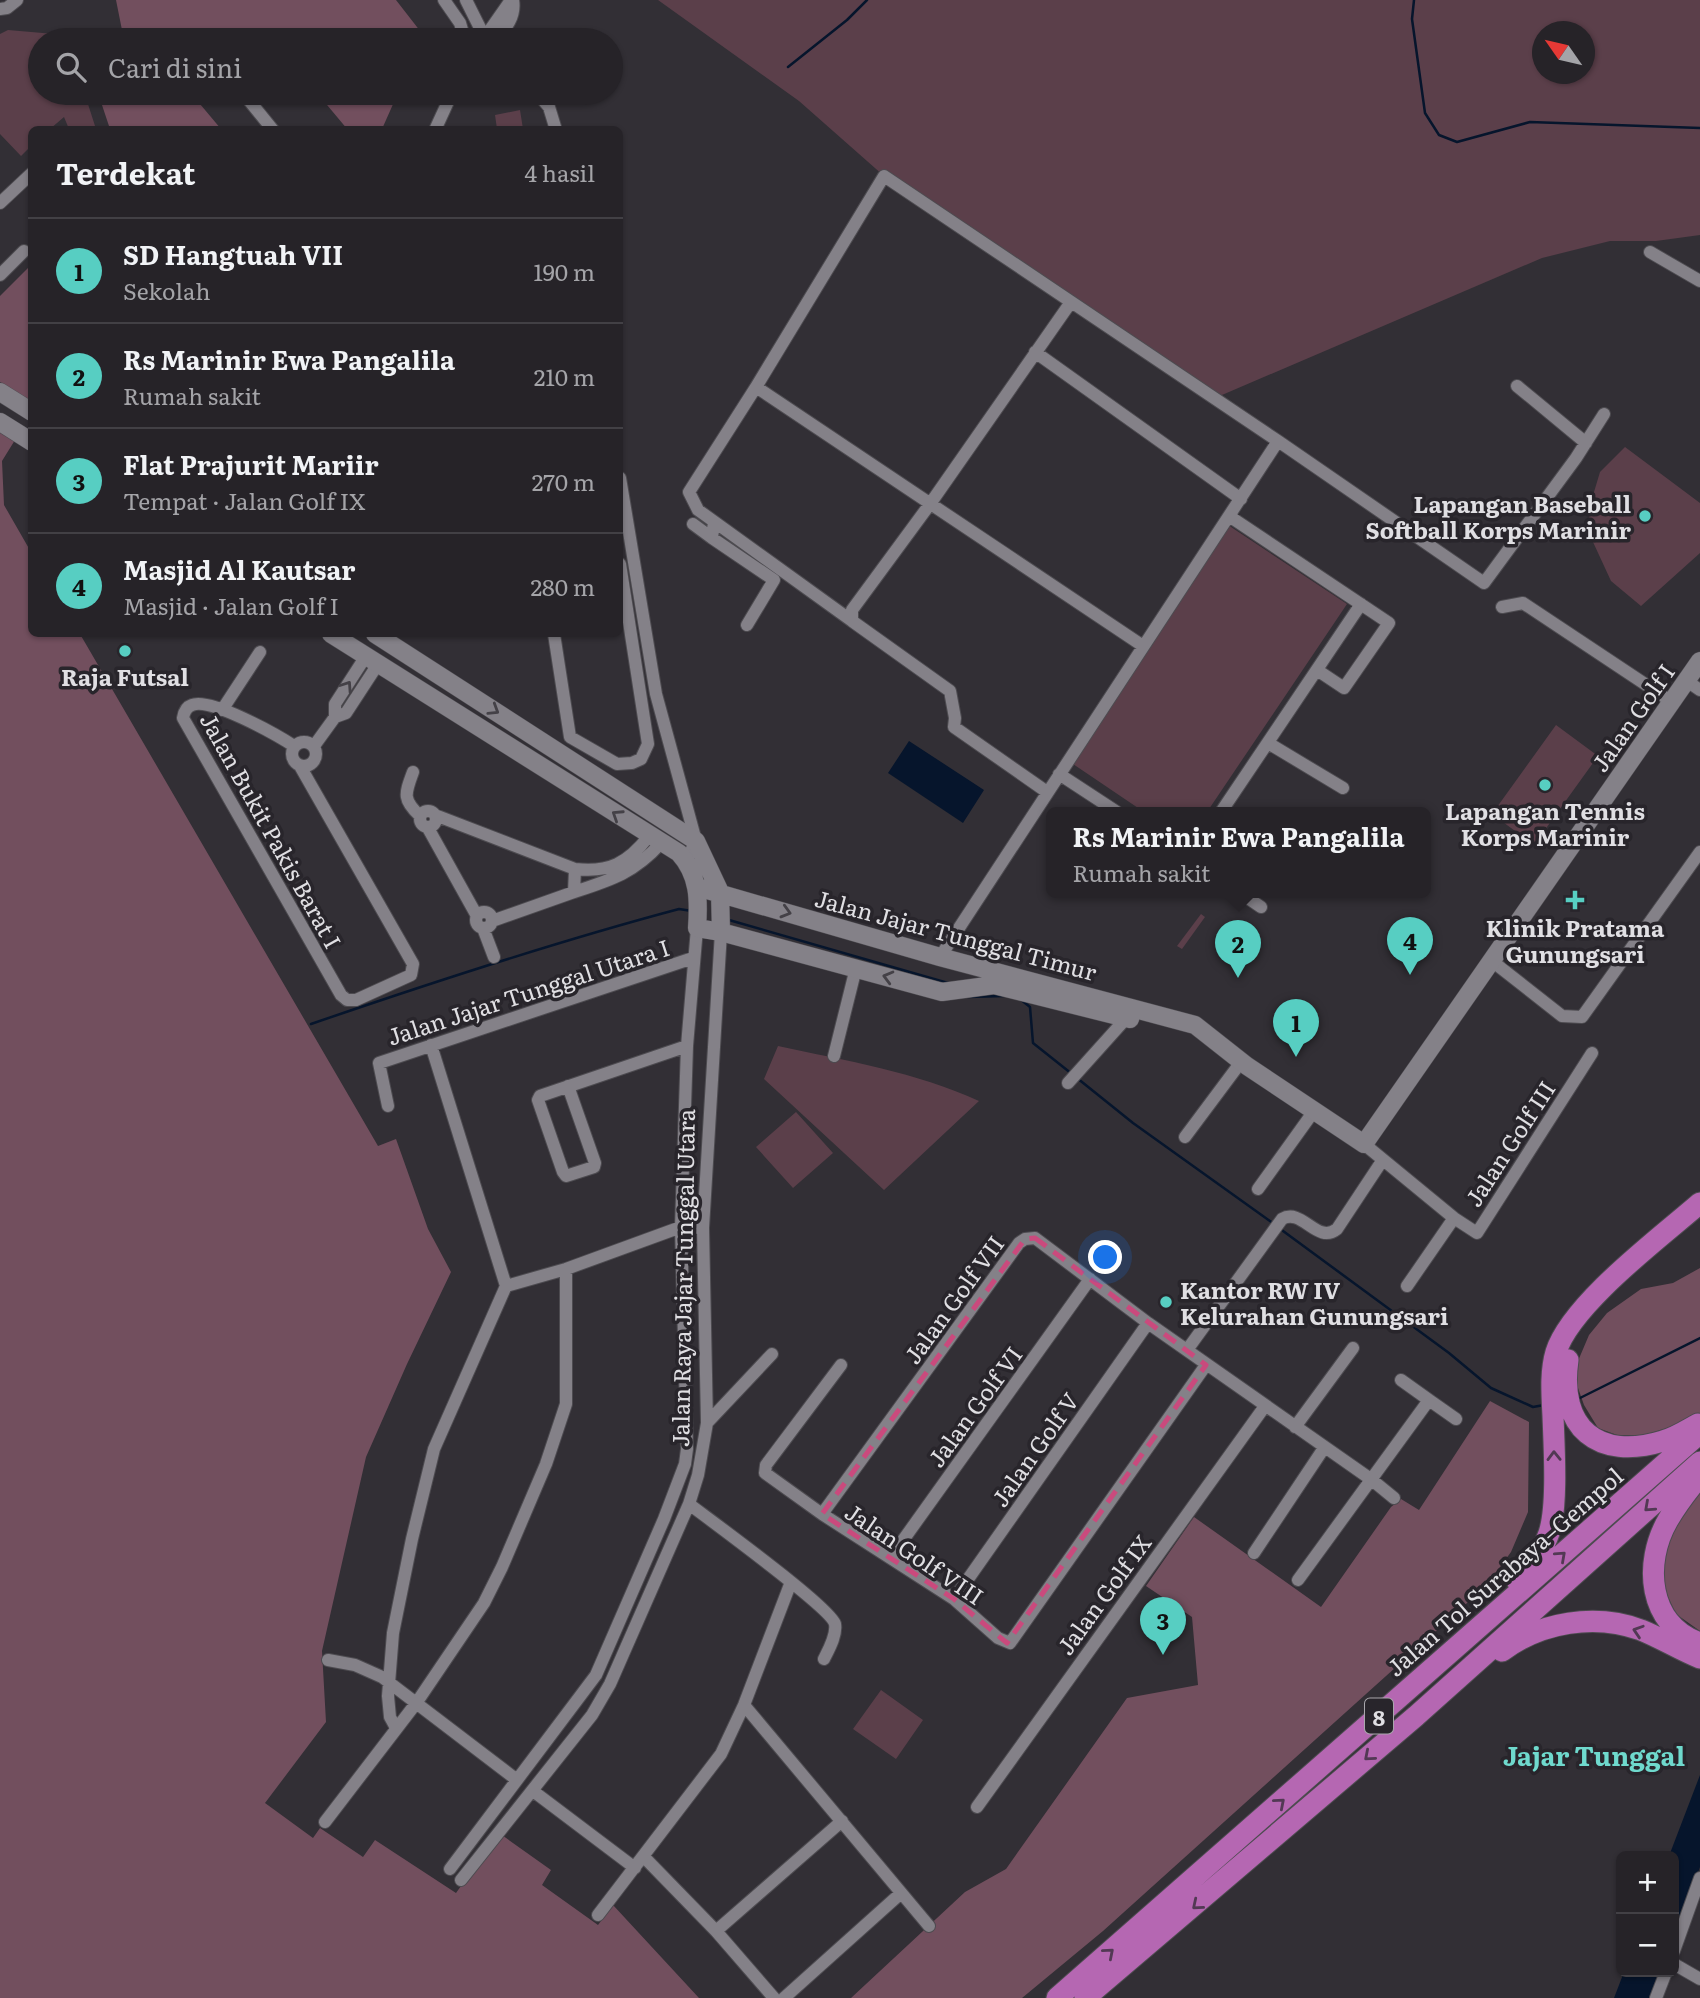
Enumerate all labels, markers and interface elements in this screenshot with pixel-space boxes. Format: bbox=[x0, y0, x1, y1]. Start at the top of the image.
north arrow bbox=[1532, 21, 1595, 84]
search box bbox=[28, 28, 623, 105]
text: Cari di sini bbox=[108, 47, 242, 86]
icon: search bbox=[52, 48, 90, 86]
text: Terdekat bbox=[56, 150, 195, 194]
text: 4 hasil bbox=[525, 155, 595, 189]
text: SD Hangtuah VII bbox=[123, 234, 343, 273]
text: 1 bbox=[74, 254, 84, 288]
text: 190 m bbox=[533, 254, 595, 288]
text: Sekolah bbox=[123, 273, 211, 307]
text: Rs Marinir Ewa Pangalila bbox=[123, 339, 455, 378]
text: 2 bbox=[73, 359, 85, 393]
text: 210 m bbox=[534, 359, 595, 393]
text: Rumah sakit bbox=[123, 378, 261, 412]
text: Flat Prajurit Mariir bbox=[123, 444, 379, 483]
text: 3 bbox=[73, 464, 85, 498]
text: 270 m bbox=[532, 464, 595, 498]
text: Tempat · Jalan Golf IX bbox=[123, 483, 365, 517]
place label: Lapangan Baseball Softball Korps Marinir bbox=[1366, 486, 1632, 546]
marker: Lapangan Baseball Softball Korps Marinir bbox=[1637, 508, 1653, 524]
text: Masjid Al Kautsar bbox=[123, 549, 355, 588]
text: 4 bbox=[72, 569, 86, 603]
text: 280 m bbox=[530, 569, 595, 603]
text: Masjid · Jalan Golf I bbox=[123, 588, 339, 622]
marker: Raja Futsal bbox=[117, 643, 133, 659]
street label: Jalan Golf I bbox=[1582, 656, 1682, 778]
place label: Raja Futsal bbox=[61, 659, 189, 693]
one-way arrow bbox=[339, 680, 352, 693]
one-way arrow bbox=[487, 701, 500, 714]
street label: Jalan Bukit Pakis Barat I bbox=[193, 706, 351, 954]
marker: Lapangan Tennis Korps Marinir bbox=[1537, 777, 1553, 793]
place label: Lapangan Tennis Korps Marinir bbox=[1445, 793, 1645, 853]
popup bbox=[1046, 807, 1431, 898]
one-way arrow bbox=[611, 810, 624, 823]
text: Rs Marinir Ewa Pangalila bbox=[1073, 816, 1404, 855]
text: Rumah sakit bbox=[1073, 855, 1210, 889]
street label: Jalan Jajar Tunggal Timur bbox=[811, 880, 1101, 988]
marker: Klinik Pratama Gunungsari bbox=[1565, 890, 1585, 910]
one-way arrow bbox=[780, 903, 792, 918]
place label: Klinik Pratama Gunungsari bbox=[1486, 910, 1665, 970]
pin: 4 bbox=[1387, 917, 1433, 975]
pin: 2 bbox=[1215, 920, 1261, 978]
street label: Jalan Jajar Tunggal Utara I bbox=[382, 929, 674, 1053]
one-way arrow bbox=[882, 971, 894, 985]
pin: 1 bbox=[1273, 999, 1319, 1057]
street label: Jalan Golf III bbox=[1456, 1073, 1562, 1213]
street label: Jalan Raya Jajar Tunggal Utara bbox=[662, 1108, 702, 1447]
street label: Jalan Golf VII bbox=[895, 1228, 1011, 1370]
your location bbox=[1088, 1240, 1122, 1274]
place label: Kantor RW IV Kelurahan Gunungsari bbox=[1180, 1272, 1448, 1332]
marker: Kantor RW IV Kelurahan Gunungsari bbox=[1158, 1294, 1174, 1310]
street label: Jalan Golf VI bbox=[919, 1339, 1029, 1473]
street label: Jalan Golf V bbox=[982, 1385, 1086, 1513]
one-way arrow bbox=[1546, 1450, 1561, 1461]
street label: Jalan Tol Surabaya–Gempol bbox=[1378, 1458, 1630, 1683]
street label: Jalan Golf VIII bbox=[839, 1494, 991, 1612]
one-way arrow bbox=[1644, 1499, 1657, 1512]
street label: Jalan Golf IX bbox=[1048, 1527, 1158, 1661]
one-way arrow bbox=[1553, 1552, 1566, 1564]
pin: 3 bbox=[1140, 1597, 1186, 1655]
one-way arrow bbox=[1632, 1624, 1644, 1639]
road number: 8 bbox=[1365, 1698, 1393, 1734]
district label: Jajar Tunggal bbox=[1503, 1735, 1685, 1774]
one-way arrow bbox=[1365, 1748, 1378, 1760]
one-way arrow bbox=[1271, 1799, 1284, 1811]
map controls bbox=[1616, 1851, 1679, 1977]
button: + bbox=[1616, 1851, 1679, 1914]
one-way arrow bbox=[1192, 1896, 1204, 1909]
button: − bbox=[1616, 1914, 1679, 1977]
one-way arrow bbox=[1100, 1949, 1113, 1961]

